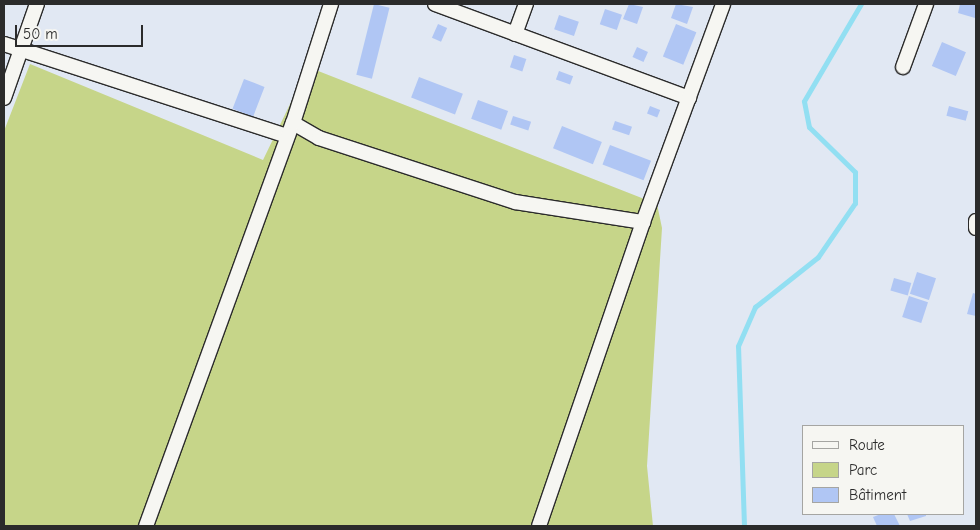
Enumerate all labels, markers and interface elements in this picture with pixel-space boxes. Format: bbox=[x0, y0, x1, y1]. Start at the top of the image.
scale bar bbox=[18, 15, 145, 47]
text: 50 m bbox=[23, 25, 58, 43]
legend bbox=[802, 425, 965, 515]
text: Route bbox=[849, 436, 885, 454]
text: Parc bbox=[849, 461, 877, 479]
text: Bâtiment bbox=[849, 486, 906, 504]

